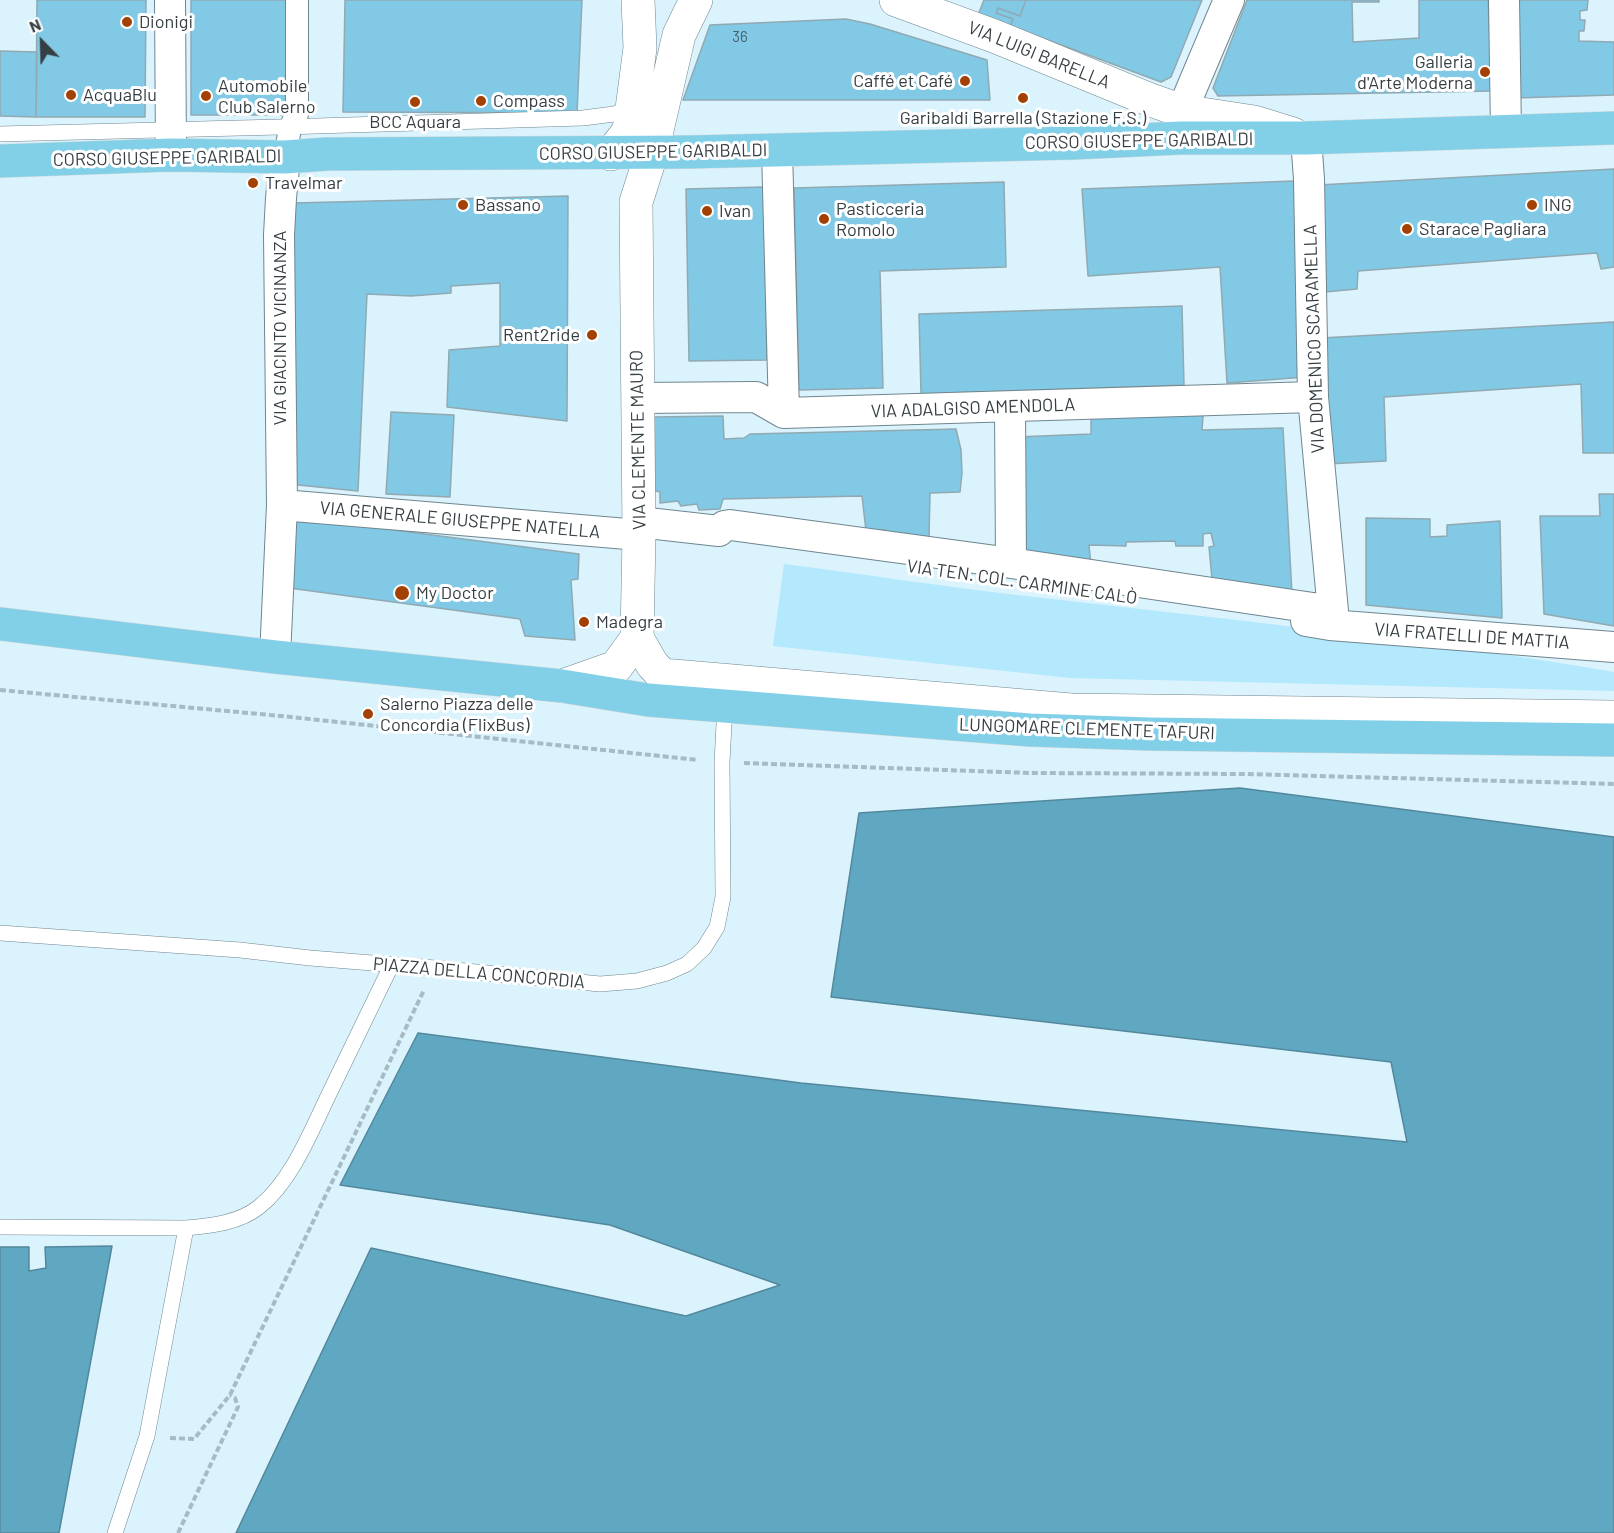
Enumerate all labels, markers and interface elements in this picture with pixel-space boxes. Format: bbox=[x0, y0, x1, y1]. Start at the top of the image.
place label: Dionigi bbox=[139, 11, 193, 33]
north arrow bbox=[12, 12, 72, 72]
text: N bbox=[26, 14, 43, 36]
marker: Dionigi bbox=[120, 15, 134, 29]
street label: VIA LUIGI BARELLA bbox=[965, 17, 1113, 93]
house number: 36 bbox=[732, 28, 748, 46]
place label: Galleria d'Arte Moderna bbox=[1357, 51, 1473, 94]
marker: Galleria d'Arte Moderna bbox=[1478, 65, 1492, 79]
place label: Caffé et Café bbox=[853, 70, 953, 92]
marker: Caffé et Café bbox=[958, 74, 972, 88]
place label: Automobile Club Salerno bbox=[218, 75, 315, 118]
place label: AcquaBlu bbox=[83, 84, 157, 106]
marker: AcquaBlu bbox=[64, 88, 78, 102]
marker: Automobile Club Salerno bbox=[199, 89, 213, 103]
place label: Compass bbox=[493, 90, 565, 112]
marker: Garibaldi Barrella (Stazione F.S.) bbox=[1016, 91, 1030, 105]
marker: Compass bbox=[474, 94, 488, 108]
marker: BCC Aquara bbox=[408, 95, 422, 109]
place label: Garibaldi Barrella (Stazione F.S.) bbox=[900, 107, 1146, 129]
place label: BCC Aquara bbox=[369, 111, 461, 133]
street label: CORSO GIUSEPPE GARIBALDI bbox=[1025, 128, 1253, 154]
street label: CORSO GIUSEPPE GARIBALDI bbox=[539, 139, 767, 165]
street label: CORSO GIUSEPPE GARIBALDI bbox=[53, 145, 281, 171]
place label: Travelmar bbox=[265, 172, 343, 194]
marker: Travelmar bbox=[246, 176, 260, 190]
place label: Bassano bbox=[475, 194, 541, 216]
place label: ING bbox=[1544, 194, 1572, 216]
marker: Bassano bbox=[456, 198, 470, 212]
place label: Pasticceria Romolo bbox=[836, 198, 924, 240]
marker: ING bbox=[1525, 198, 1539, 212]
place label: Ivan bbox=[719, 200, 751, 222]
marker: Ivan bbox=[700, 204, 714, 218]
marker: Pasticceria Romolo bbox=[817, 212, 831, 226]
place label: Starace Pagliara bbox=[1419, 218, 1547, 240]
marker: Starace Pagliara bbox=[1400, 222, 1414, 236]
street label: VIA DOMENICO SCARAMELLA bbox=[1299, 224, 1329, 454]
street label: VIA GIACINTO VICINANZA bbox=[269, 230, 291, 426]
place label: Rent2ride bbox=[503, 324, 580, 346]
marker: Rent2ride bbox=[585, 328, 599, 342]
street label: VIA CLEMENTE MAURO bbox=[626, 350, 650, 530]
street label: VIA ADALGISO AMENDOLA bbox=[871, 394, 1075, 422]
street label: VIA GENERALE GIUSEPPE NATELLA bbox=[319, 497, 601, 543]
street label: VIA TEN. COL. CARMINE CALÒ bbox=[905, 555, 1139, 609]
place label: My Doctor bbox=[416, 582, 494, 604]
marker: My Doctor bbox=[393, 584, 411, 602]
place label: Madegra bbox=[596, 611, 663, 633]
marker: Madegra bbox=[577, 615, 591, 629]
street label: VIA FRATELLI DE MATTIA bbox=[1374, 618, 1570, 654]
place label: Salerno Piazza delle Concordia (FlixBus) bbox=[380, 693, 534, 736]
marker: Salerno Piazza delle Concordia (FlixBus) bbox=[361, 707, 375, 721]
street label: LUNGOMARE CLEMENTE TAFURI bbox=[959, 714, 1215, 744]
street label: PIAZZA DELLA CONCORDIA bbox=[372, 953, 586, 993]

